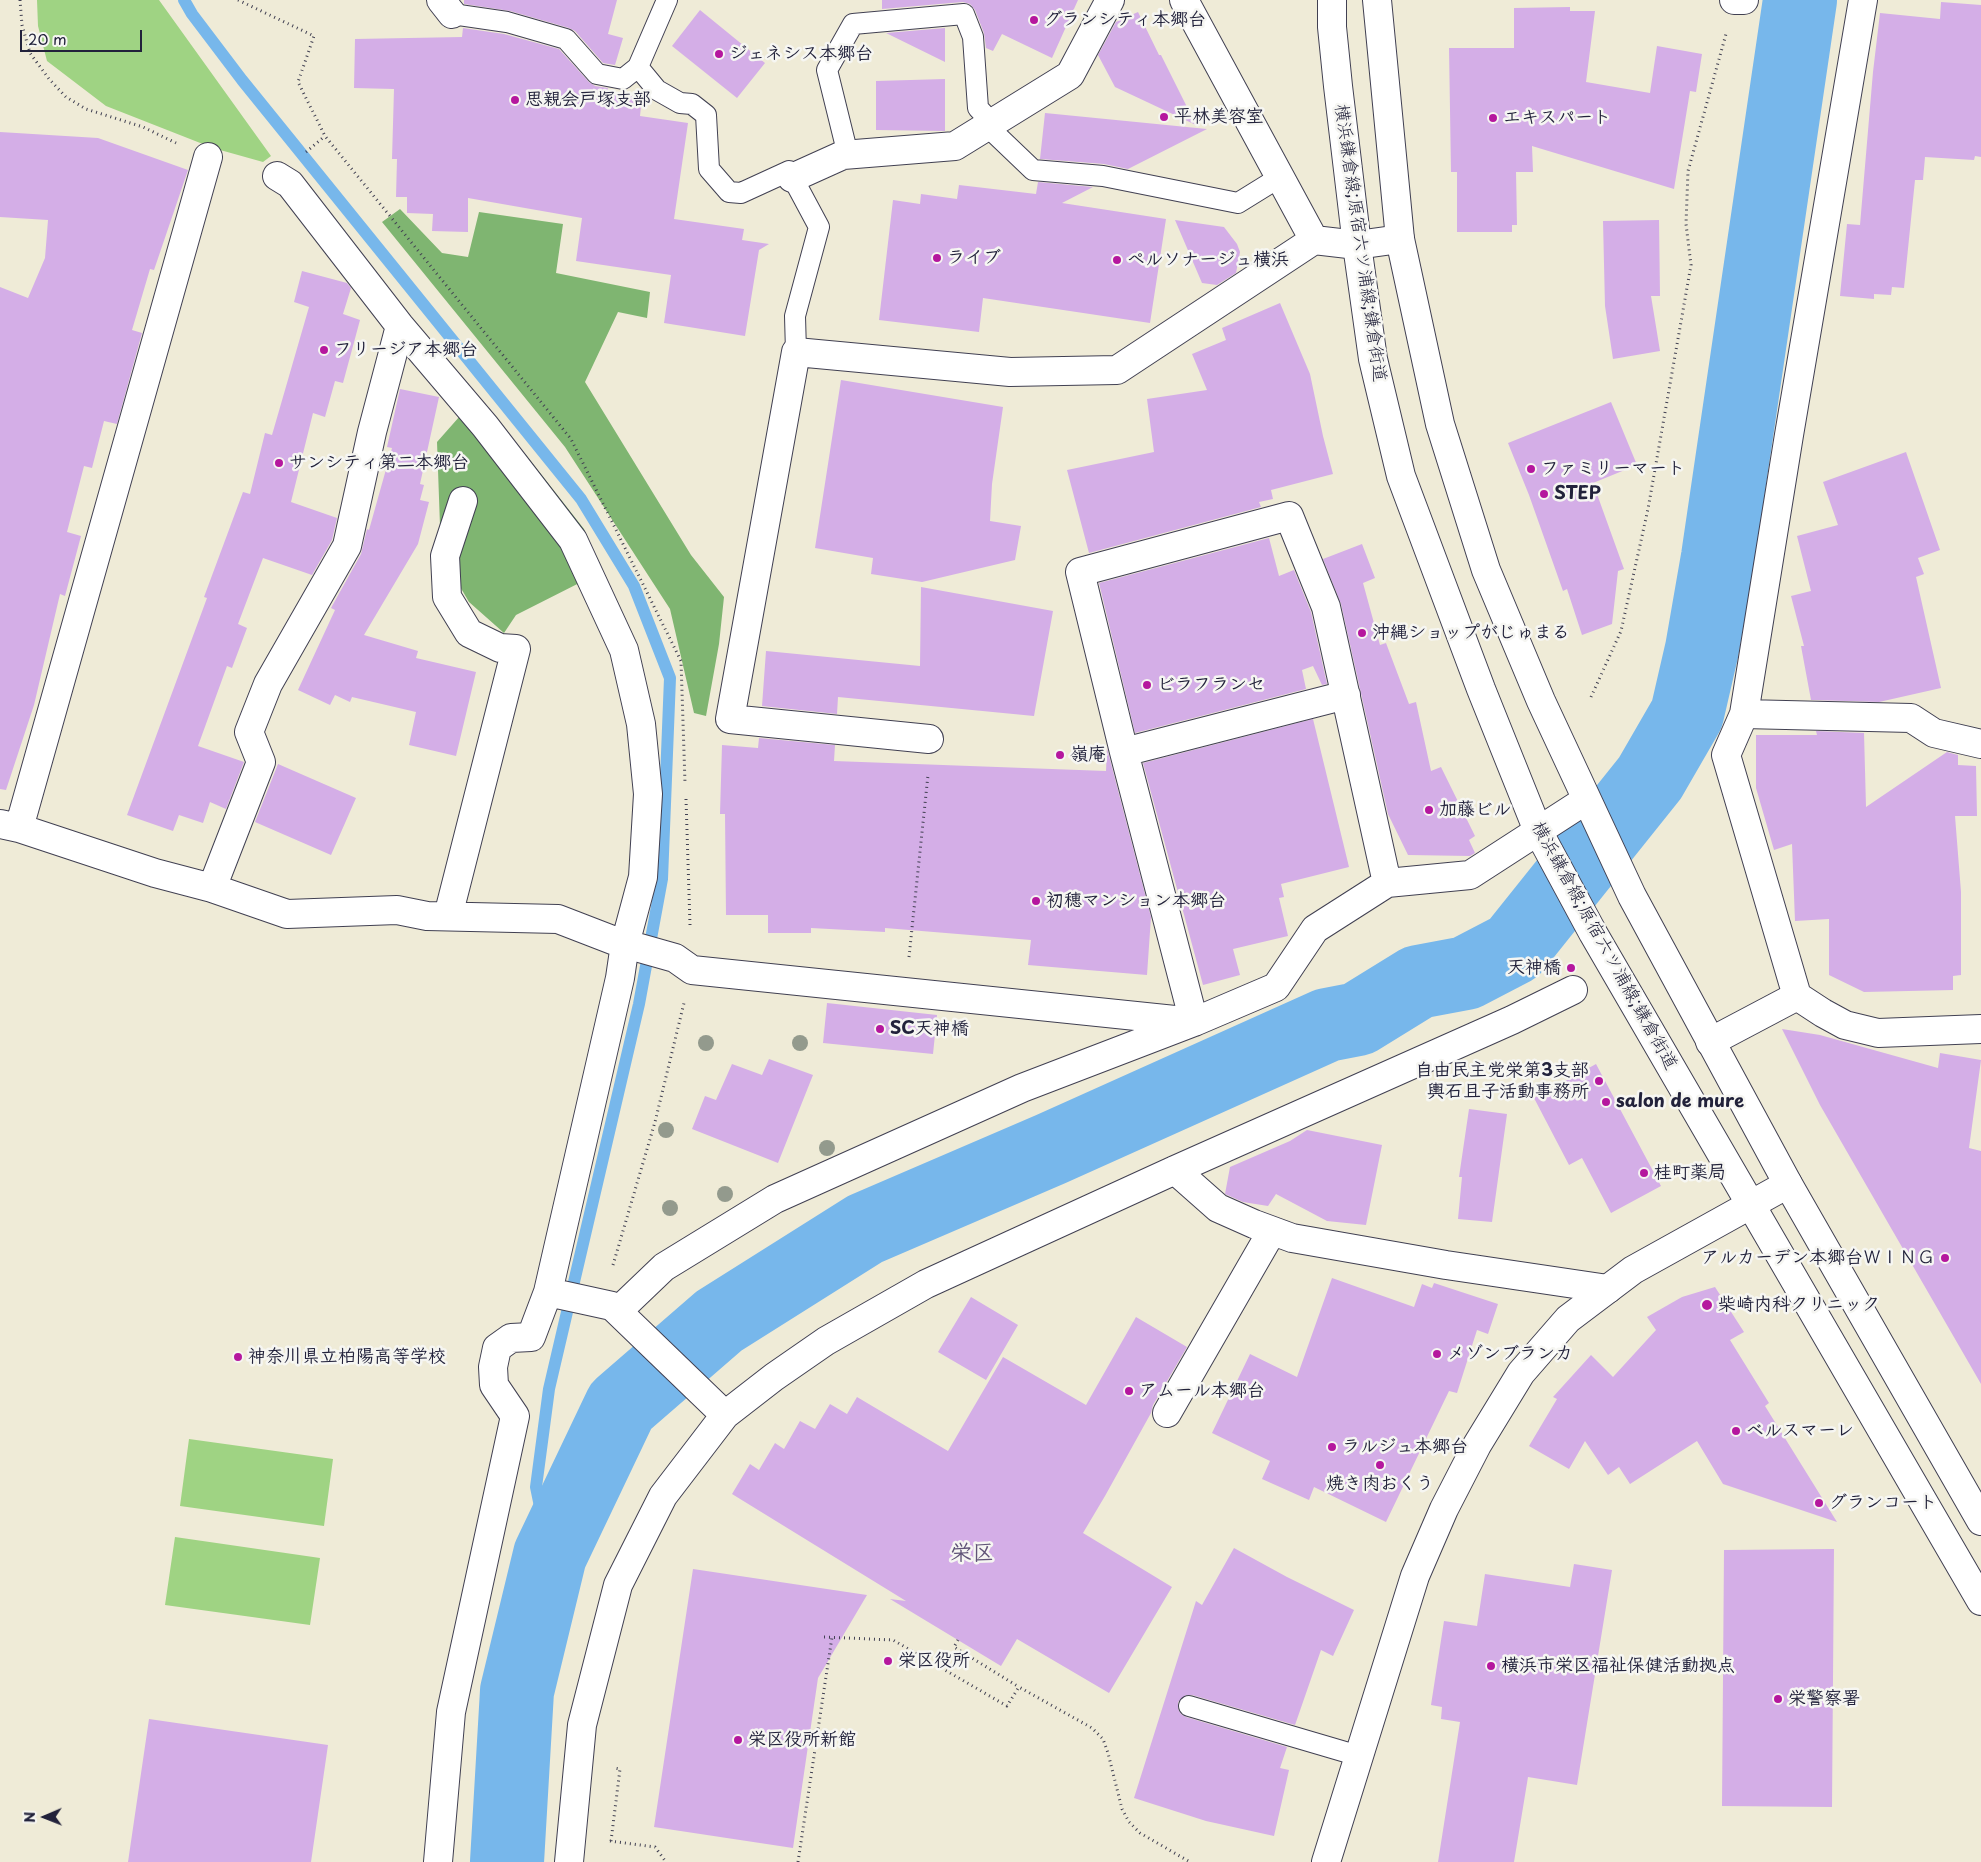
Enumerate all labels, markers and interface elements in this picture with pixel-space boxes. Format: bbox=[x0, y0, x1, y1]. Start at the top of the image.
place label: グランシティ本郷台 bbox=[1044, 9, 1206, 31]
marker: グランシティ本郷台 bbox=[1028, 14, 1040, 26]
scale bar bbox=[22, 20, 145, 52]
text: 20 m bbox=[28, 27, 67, 50]
place label: ジェネシス本郷台 bbox=[729, 43, 873, 65]
marker: ジェネシス本郷台 bbox=[713, 48, 725, 60]
place label: 思親会戸塚支部 bbox=[525, 89, 651, 111]
marker: 思親会戸塚支部 bbox=[509, 94, 521, 106]
street label: 横浜鎌倉線;原宿六ツ浦線;鎌倉街道 bbox=[1330, 103, 1390, 383]
place label: 平林美容室 bbox=[1174, 106, 1264, 128]
place label: エキスパート bbox=[1503, 107, 1611, 129]
marker: 平林美容室 bbox=[1158, 111, 1170, 123]
marker: エキスパート bbox=[1487, 112, 1499, 124]
place label: ライブ bbox=[947, 247, 1001, 269]
place label: ペルソナージュ横浜 bbox=[1127, 249, 1289, 271]
marker: ライブ bbox=[931, 252, 943, 264]
marker: ペルソナージュ横浜 bbox=[1111, 254, 1123, 266]
place label: フリージア本郷台 bbox=[334, 339, 478, 361]
marker: フリージア本郷台 bbox=[318, 344, 330, 356]
place label: サンシティ第二本郷台 bbox=[289, 452, 469, 474]
marker: サンシティ第二本郷台 bbox=[273, 457, 285, 469]
place label: ファミリーマート bbox=[1541, 458, 1685, 480]
marker: ファミリーマート bbox=[1525, 463, 1537, 475]
place label: STEP bbox=[1554, 483, 1601, 505]
marker: STEP bbox=[1538, 488, 1550, 500]
place label: 沖縄ショップがじゅまる bbox=[1372, 622, 1570, 644]
marker: 沖縄ショップがじゅまる bbox=[1356, 627, 1368, 639]
place label: ビラフランセ bbox=[1157, 674, 1265, 696]
marker: ビラフランセ bbox=[1141, 679, 1153, 691]
place label: 嶺庵 bbox=[1070, 744, 1106, 766]
marker: 嶺庵 bbox=[1054, 749, 1066, 761]
place label: 加藤ビル bbox=[1439, 799, 1511, 821]
marker: 加藤ビル bbox=[1423, 804, 1435, 816]
street label: 横浜鎌倉線;原宿六ツ浦線;鎌倉街道 bbox=[1527, 818, 1681, 1074]
place label: 初穂マンション本郷台 bbox=[1046, 890, 1226, 912]
marker: 初穂マンション本郷台 bbox=[1030, 895, 1042, 907]
place label: 天神橋 bbox=[1507, 957, 1561, 979]
marker: 天神橋 bbox=[1565, 962, 1577, 974]
place label: SC天神橋 bbox=[890, 1018, 969, 1040]
marker: SC天神橋 bbox=[874, 1023, 886, 1035]
place label: 自由民主党栄第3支部 輿石且子活動事務所 bbox=[1415, 1060, 1589, 1102]
marker: 自由民主党栄第3支部 輿石且子活動事務所 bbox=[1593, 1075, 1605, 1087]
place label: salon de mure bbox=[1616, 1091, 1744, 1113]
marker: salon de mure bbox=[1600, 1096, 1612, 1108]
place label: 桂町薬局 bbox=[1654, 1162, 1726, 1184]
marker: 桂町薬局 bbox=[1638, 1167, 1650, 1179]
place label: アルカーデン本郷台ＷＩＮＧ bbox=[1701, 1247, 1935, 1269]
marker: アルカーデン本郷台ＷＩＮＧ bbox=[1939, 1252, 1951, 1264]
place label: 柴崎内科クリニック bbox=[1718, 1294, 1880, 1316]
marker: 柴崎内科クリニック bbox=[1700, 1298, 1714, 1312]
place label: メゾンブランカ bbox=[1447, 1343, 1573, 1365]
place label: 神奈川県立柏陽高等学校 bbox=[248, 1346, 446, 1368]
marker: メゾンブランカ bbox=[1431, 1348, 1443, 1360]
marker: 神奈川県立柏陽高等学校 bbox=[232, 1351, 244, 1363]
place label: アムール本郷台 bbox=[1139, 1380, 1265, 1402]
marker: アムール本郷台 bbox=[1123, 1385, 1135, 1397]
place label: ベルスマーレ bbox=[1746, 1420, 1854, 1442]
marker: ベルスマーレ bbox=[1730, 1425, 1742, 1437]
place label: ラルジュ本郷台 bbox=[1342, 1436, 1468, 1458]
marker: ラルジュ本郷台 bbox=[1326, 1441, 1338, 1453]
marker: 焼き肉おくう bbox=[1374, 1459, 1386, 1471]
place label: 焼き肉おくう bbox=[1326, 1473, 1434, 1495]
place label: グランコート bbox=[1829, 1492, 1937, 1514]
marker: グランコート bbox=[1813, 1497, 1825, 1509]
district label: 栄区 bbox=[950, 1541, 994, 1567]
place label: 栄区役所 bbox=[898, 1650, 970, 1672]
marker: 栄区役所 bbox=[882, 1655, 894, 1667]
place label: 横浜市栄区福祉保健活動拠点 bbox=[1501, 1655, 1735, 1677]
marker: 横浜市栄区福祉保健活動拠点 bbox=[1485, 1660, 1497, 1672]
place label: 栄警察署 bbox=[1788, 1688, 1860, 1710]
marker: 栄警察署 bbox=[1772, 1693, 1784, 1705]
place label: 栄区役所新館 bbox=[748, 1729, 856, 1751]
marker: 栄区役所新館 bbox=[732, 1734, 744, 1746]
north arrow bbox=[20, 1792, 70, 1842]
text: N bbox=[19, 1812, 40, 1823]

